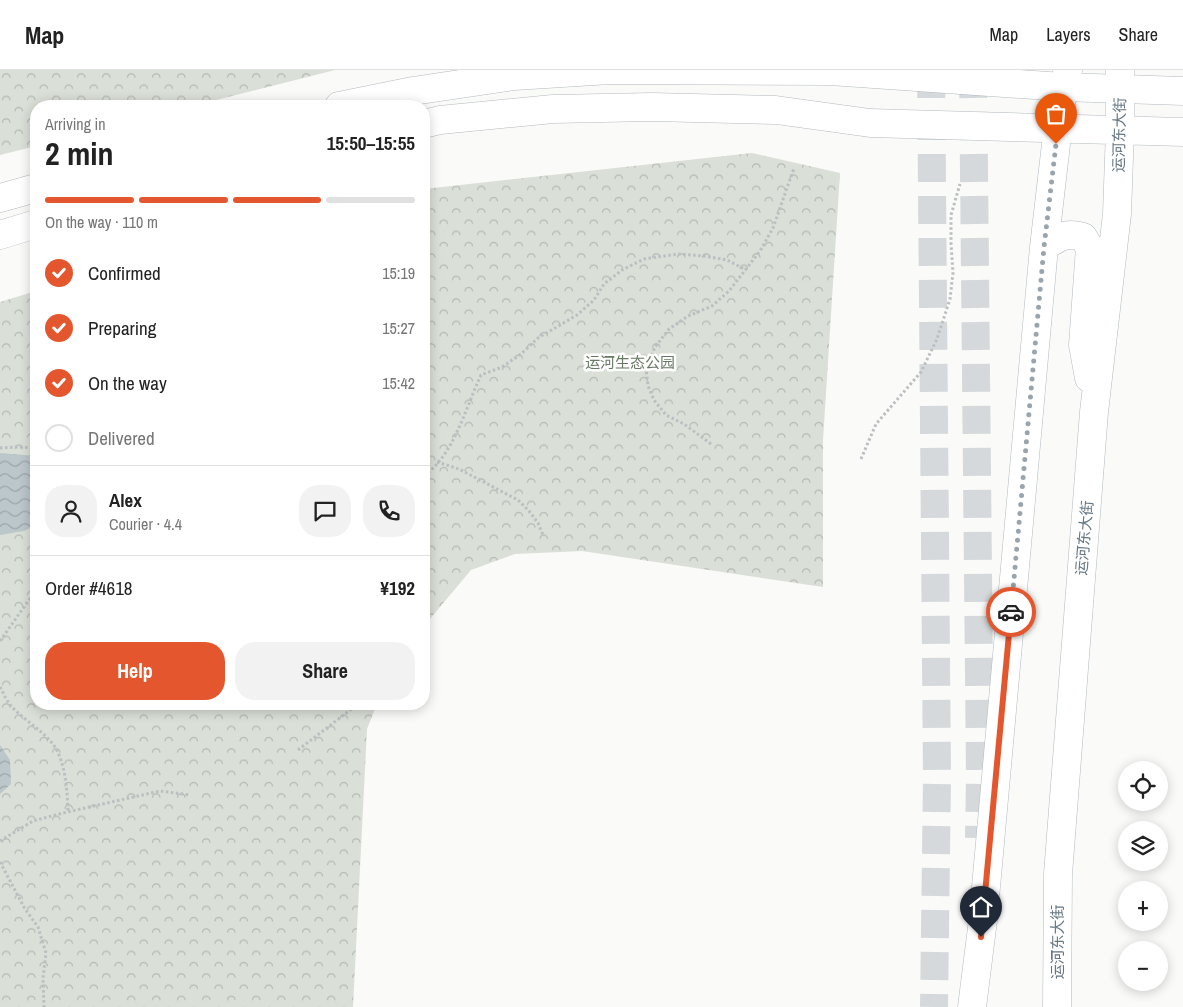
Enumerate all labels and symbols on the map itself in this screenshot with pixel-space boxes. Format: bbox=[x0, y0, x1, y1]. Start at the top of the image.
pin bbox=[1035, 93, 1077, 144]
street label: 运河东大街 bbox=[1108, 97, 1130, 173]
park label: 运河生态公园 bbox=[585, 352, 675, 373]
street label: 运河东大街 bbox=[1070, 500, 1098, 576]
courier bbox=[986, 587, 1036, 637]
pin bbox=[960, 886, 1002, 937]
street label: 运河东大街 bbox=[1047, 904, 1068, 980]

